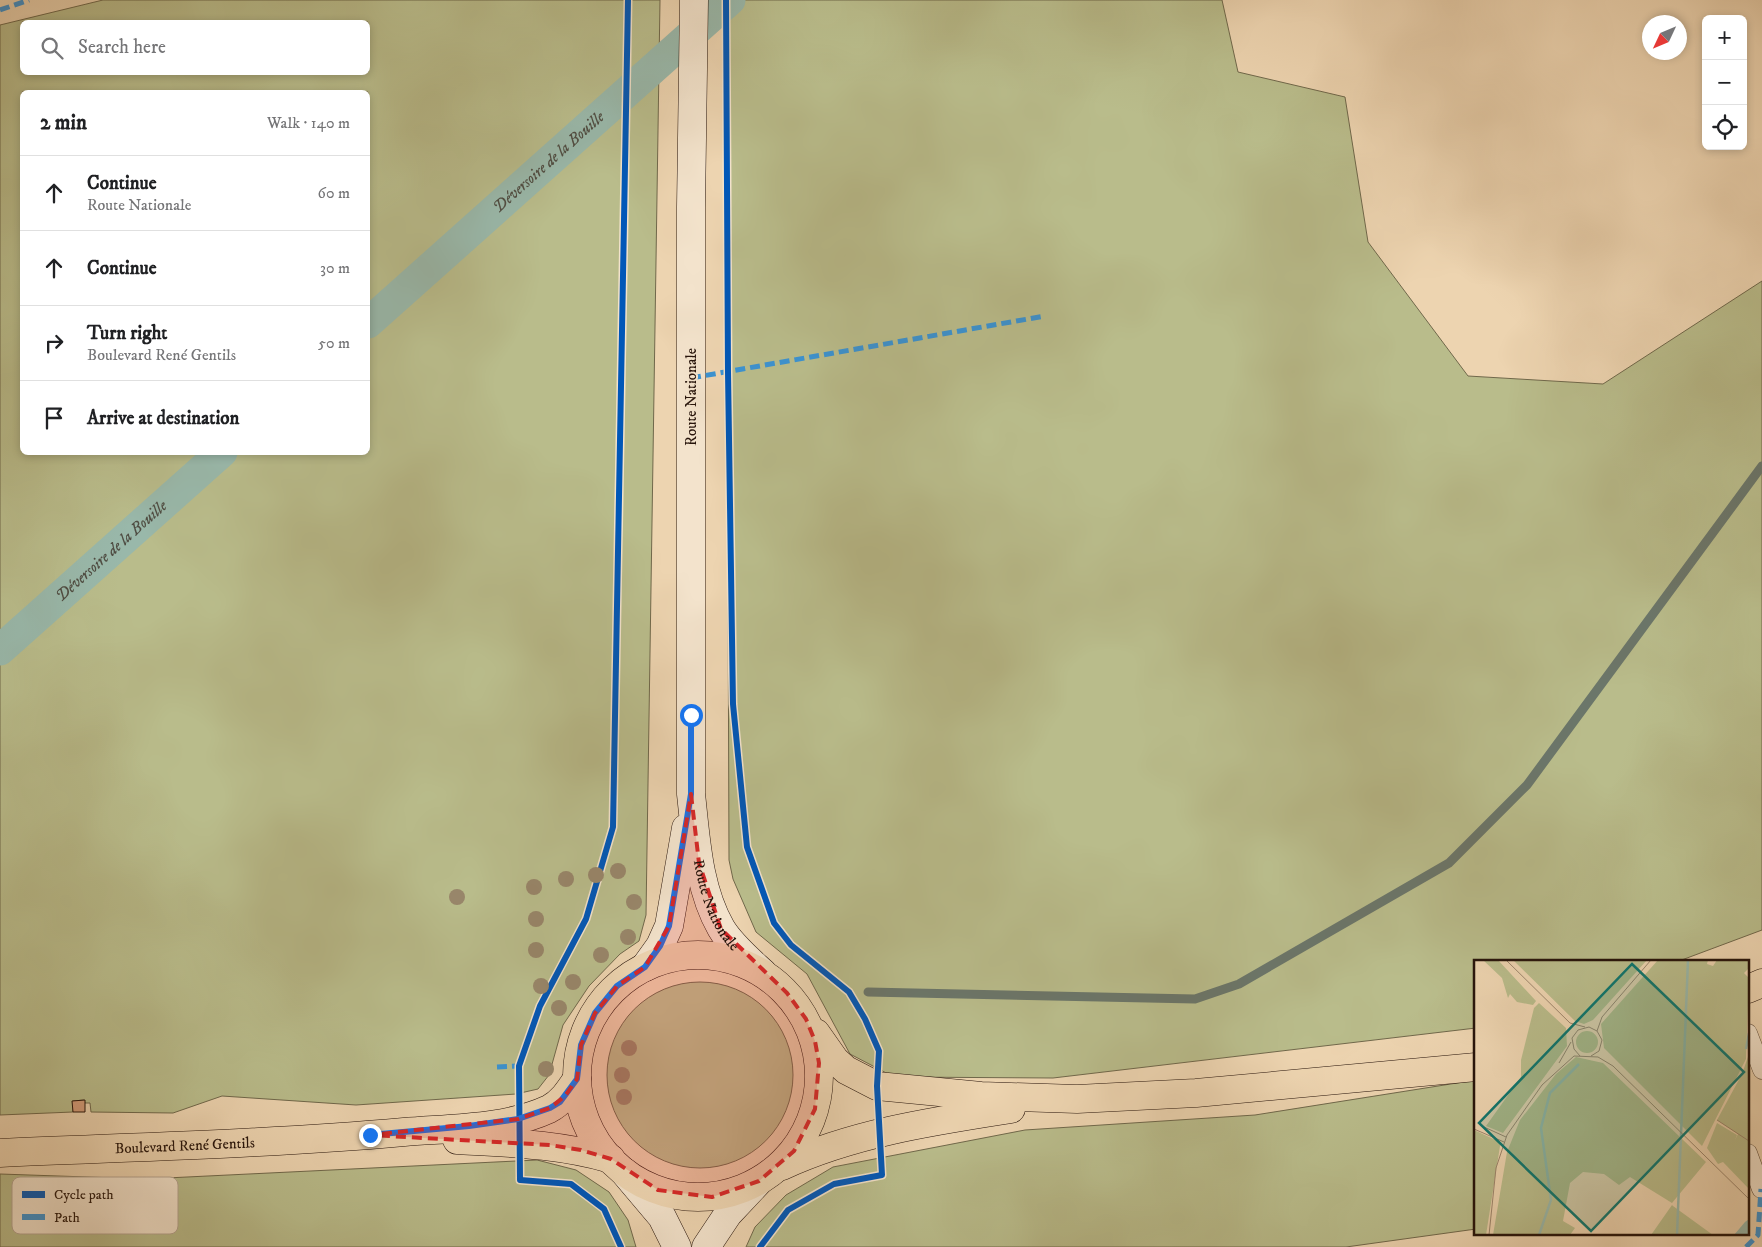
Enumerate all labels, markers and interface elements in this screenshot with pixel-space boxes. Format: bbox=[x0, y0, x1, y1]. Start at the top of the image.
north arrow bbox=[1642, 15, 1687, 60]
map controls bbox=[1702, 15, 1747, 150]
button: + bbox=[1702, 15, 1747, 60]
search box bbox=[20, 20, 370, 75]
icon: search bbox=[38, 34, 66, 62]
text: Search here bbox=[78, 36, 166, 59]
button: − bbox=[1702, 60, 1747, 105]
button: locate bbox=[1702, 105, 1747, 150]
water label: Déversoire de la Bouille bbox=[489, 107, 609, 217]
text: 2 min bbox=[40, 110, 87, 136]
text: Walk · 140 m bbox=[267, 113, 350, 133]
text: Continue bbox=[87, 172, 157, 195]
icon: ahead bbox=[40, 179, 68, 207]
text: 60 m bbox=[318, 183, 350, 203]
text: Route Nationale bbox=[87, 195, 191, 215]
icon: ahead bbox=[40, 254, 68, 282]
text: Continue bbox=[87, 257, 157, 280]
text: 30 m bbox=[320, 258, 350, 278]
text: Turn right bbox=[87, 322, 167, 345]
icon: right bbox=[40, 329, 68, 357]
text: 50 m bbox=[318, 333, 350, 353]
text: Boulevard René Gentils bbox=[87, 345, 236, 365]
street label: Route Nationale bbox=[682, 348, 701, 446]
icon: arrive bbox=[40, 404, 68, 432]
text: Arrive at destination bbox=[87, 407, 239, 430]
water label: Déversoire de la Bouille bbox=[51, 495, 172, 606]
route start bbox=[680, 704, 703, 727]
street label: Route Nationale bbox=[689, 858, 744, 955]
inset map bbox=[1474, 960, 1750, 1234]
route end bbox=[359, 1124, 382, 1147]
street label: Boulevard René Gentils bbox=[114, 1133, 255, 1158]
legend bbox=[12, 1177, 178, 1234]
text: Cycle path bbox=[54, 1186, 114, 1204]
text: Path bbox=[54, 1209, 81, 1227]

